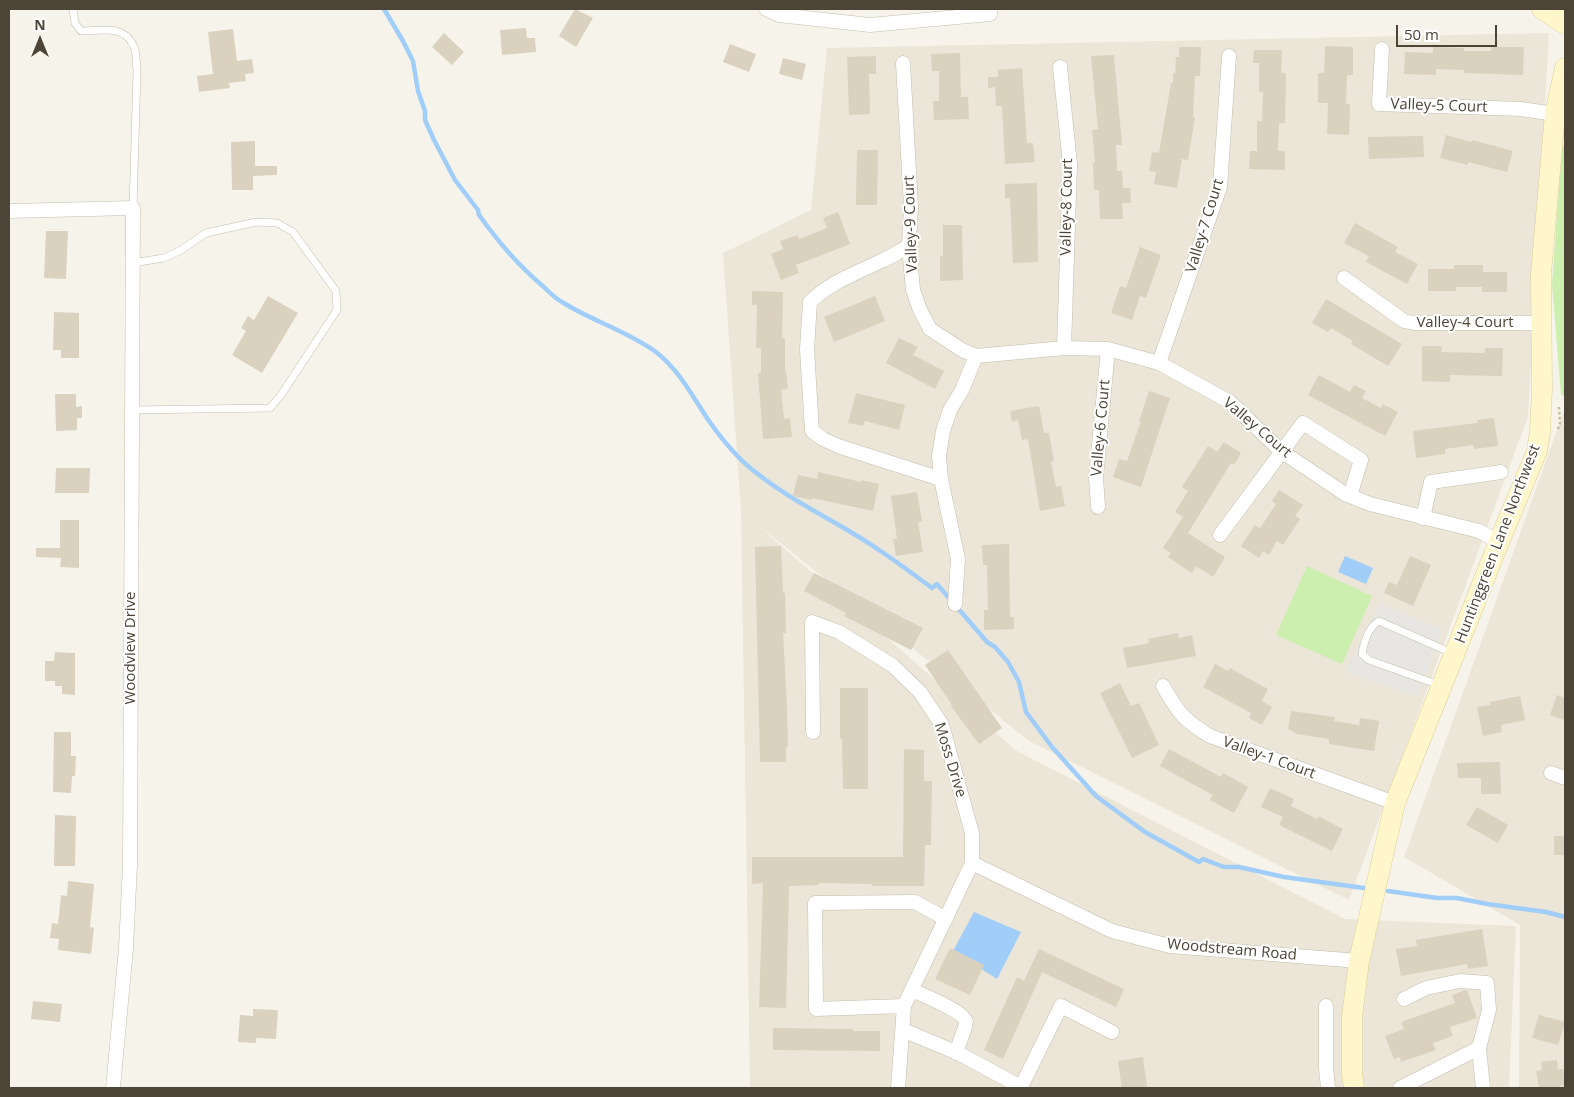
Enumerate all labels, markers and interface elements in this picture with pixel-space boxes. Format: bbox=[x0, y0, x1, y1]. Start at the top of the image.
north arrow bbox=[15, 15, 65, 65]
text: N bbox=[34, 15, 46, 34]
scale bar bbox=[1399, 15, 1500, 47]
text: 50 m bbox=[1404, 24, 1439, 44]
street label: Valley-5 Court bbox=[1390, 95, 1488, 117]
street label: Valley-8 Court bbox=[1057, 158, 1077, 256]
street label: Valley-9 Court bbox=[900, 175, 922, 273]
street label: Valley-7 Court bbox=[1182, 177, 1228, 275]
street label: Valley-4 Court bbox=[1416, 314, 1514, 332]
street label: Valley-6 Court bbox=[1088, 379, 1114, 477]
street label: Valley Court bbox=[1219, 394, 1295, 462]
street label: Huntinggreen Lane Northwest bbox=[1452, 442, 1544, 646]
street label: Woodview Drive bbox=[122, 591, 140, 705]
street label: Moss Drive bbox=[930, 720, 970, 800]
street label: Valley-1 Court bbox=[1220, 733, 1318, 783]
street label: Woodstream Road bbox=[1166, 935, 1298, 965]

